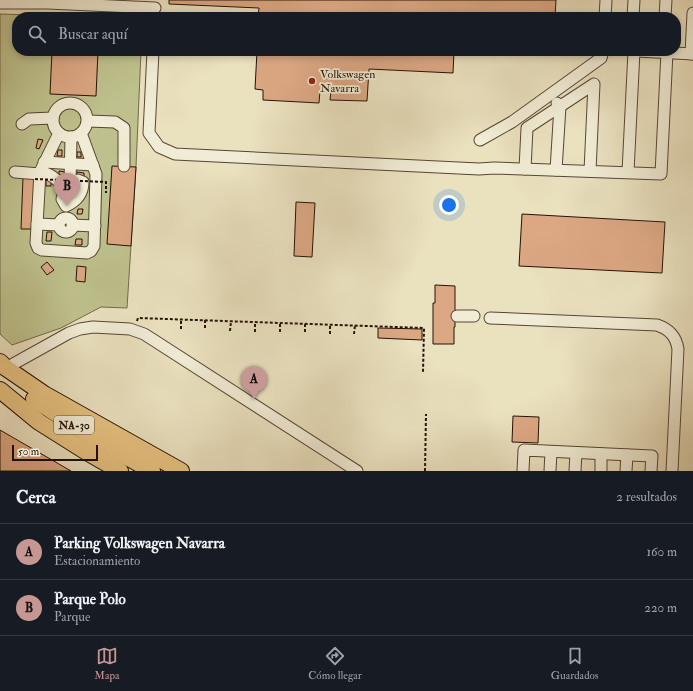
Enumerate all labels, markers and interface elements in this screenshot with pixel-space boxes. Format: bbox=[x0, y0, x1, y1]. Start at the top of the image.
search box bbox=[12, 12, 681, 56]
icon: search bbox=[26, 23, 48, 45]
text: Buscar aquí bbox=[58, 25, 127, 44]
place label: Volkswagen Navarra bbox=[320, 67, 375, 96]
marker: Volkswagen Navarra bbox=[307, 76, 317, 86]
pin: B bbox=[54, 173, 80, 206]
your location bbox=[439, 195, 459, 215]
pin: A bbox=[241, 366, 267, 399]
road number: NA-30 bbox=[54, 416, 94, 434]
scale bar bbox=[12, 443, 98, 462]
text: 50 m bbox=[18, 445, 39, 458]
text: Cerca bbox=[16, 487, 56, 508]
text: 2 resultados bbox=[616, 489, 677, 505]
text: Parking Volkswagen Navarra bbox=[54, 534, 225, 553]
text: A bbox=[25, 544, 33, 560]
text: 160 m bbox=[646, 544, 677, 560]
text: Estacionamiento bbox=[54, 553, 140, 569]
text: Parque Polo bbox=[54, 590, 126, 609]
text: B bbox=[25, 600, 33, 616]
text: 220 m bbox=[644, 600, 677, 616]
text: Parque bbox=[54, 609, 90, 625]
tab: Mapa bbox=[94, 645, 120, 682]
tab: Cómo llegar bbox=[308, 645, 362, 682]
tab: Guardados bbox=[551, 645, 599, 682]

